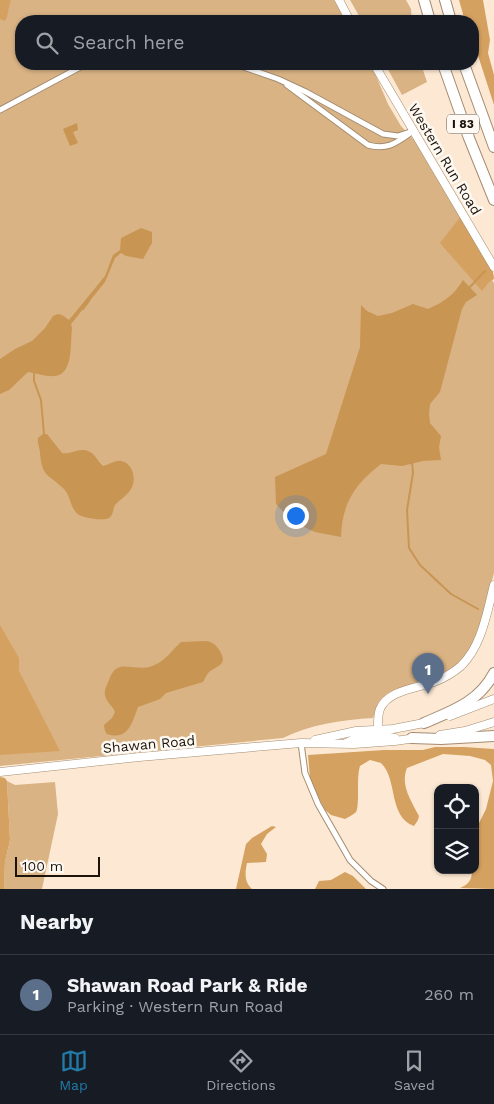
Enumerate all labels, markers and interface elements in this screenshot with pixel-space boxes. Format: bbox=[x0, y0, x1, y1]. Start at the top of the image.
search box bbox=[15, 15, 479, 70]
icon: search bbox=[33, 29, 61, 57]
text: Search here bbox=[73, 31, 184, 54]
street label: Western Run Road bbox=[405, 100, 485, 218]
road number: I 83 bbox=[447, 115, 479, 134]
your location bbox=[283, 503, 309, 529]
pin: 1 bbox=[412, 653, 444, 694]
street label: Shawan Road bbox=[102, 732, 196, 756]
map controls bbox=[434, 784, 479, 874]
button: locate bbox=[434, 784, 479, 829]
button: layers bbox=[434, 829, 479, 874]
scale bar bbox=[15, 854, 100, 877]
text: 100 m bbox=[22, 858, 63, 874]
text: Nearby bbox=[20, 909, 93, 934]
text: Shawan Road Park & Ride bbox=[67, 974, 307, 997]
text: 1 bbox=[33, 985, 39, 1004]
text: 260 m bbox=[424, 985, 474, 1004]
text: Parking · Western Run Road bbox=[67, 997, 283, 1016]
tab: Map bbox=[59, 1047, 88, 1093]
tab: Directions bbox=[206, 1047, 276, 1093]
tab: Saved bbox=[394, 1047, 435, 1093]

